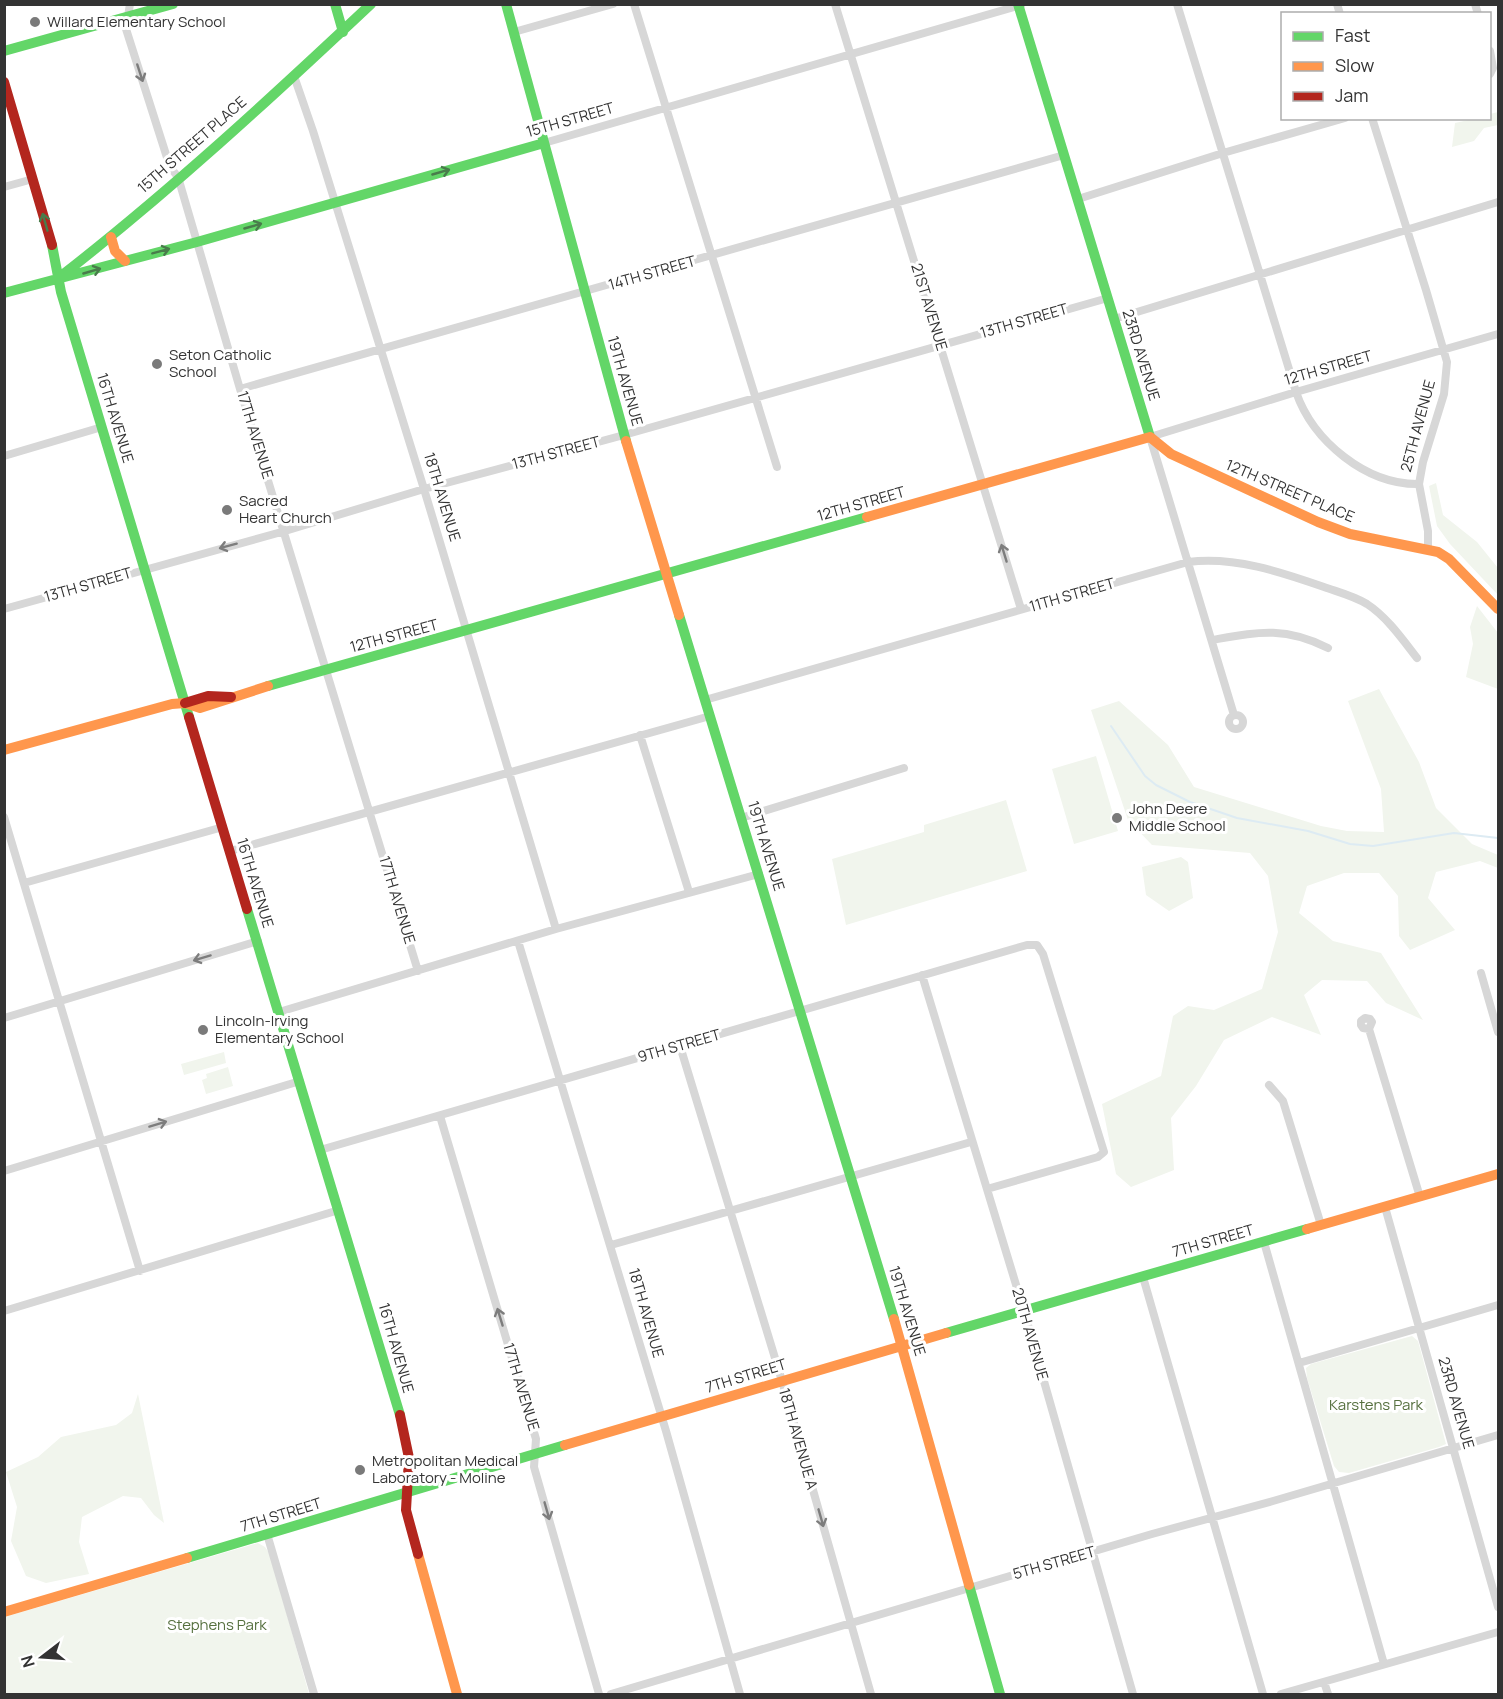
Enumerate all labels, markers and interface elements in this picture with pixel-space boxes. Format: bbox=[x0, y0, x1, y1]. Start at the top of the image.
place label: Willard Elementary School bbox=[47, 11, 226, 32]
legend bbox=[1281, 12, 1491, 120]
marker: Willard Elementary School bbox=[28, 15, 42, 29]
text: Fast bbox=[1335, 23, 1370, 47]
text: Slow bbox=[1335, 53, 1375, 77]
one-way arrow bbox=[135, 63, 146, 82]
text: Jam bbox=[1335, 83, 1369, 107]
street label: 15TH STREET PLACE bbox=[133, 91, 251, 198]
street label: 15TH STREET bbox=[524, 97, 616, 142]
one-way arrow bbox=[431, 166, 450, 177]
one-way arrow bbox=[39, 213, 51, 232]
one-way arrow bbox=[243, 220, 262, 231]
one-way arrow bbox=[151, 245, 170, 257]
street label: 14TH STREET bbox=[606, 250, 698, 295]
street label: 21ST AVENUE bbox=[906, 260, 953, 353]
one-way arrow bbox=[82, 265, 101, 276]
street label: 13TH STREET bbox=[978, 298, 1070, 343]
street label: 23RD AVENUE bbox=[1118, 306, 1165, 403]
street label: 19TH AVENUE bbox=[603, 333, 648, 428]
place label: Seton Catholic School bbox=[169, 344, 272, 382]
street label: 12TH STREET bbox=[1282, 345, 1374, 390]
marker: Seton Catholic School bbox=[150, 357, 164, 371]
street label: 16TH AVENUE bbox=[92, 370, 139, 465]
street label: 25TH AVENUE bbox=[1395, 377, 1440, 474]
street label: 17TH AVENUE bbox=[232, 388, 279, 481]
street label: 13TH STREET bbox=[510, 431, 602, 474]
street label: 18TH AVENUE bbox=[419, 450, 466, 544]
street label: 12TH STREET PLACE bbox=[1223, 454, 1358, 527]
street label: 12TH STREET bbox=[815, 481, 907, 526]
place label: Sacred Heart Church bbox=[239, 490, 332, 528]
marker: Sacred Heart Church bbox=[220, 503, 234, 517]
one-way arrow bbox=[219, 541, 238, 552]
one-way arrow bbox=[998, 544, 1009, 563]
street label: 13TH STREET bbox=[42, 562, 134, 607]
street label: 11TH STREET bbox=[1027, 572, 1117, 617]
street label: 12TH STREET bbox=[348, 614, 440, 657]
street label: 19TH AVENUE bbox=[743, 798, 790, 893]
place label: John Deere Middle School bbox=[1129, 798, 1226, 836]
marker: John Deere Middle School bbox=[1110, 811, 1124, 825]
street label: 16TH AVENUE bbox=[232, 835, 279, 930]
street label: 17TH AVENUE bbox=[374, 853, 421, 946]
one-way arrow bbox=[193, 953, 212, 964]
place label: Lincoln-Irving Elementary School bbox=[215, 1010, 344, 1048]
marker: Lincoln-Irving Elementary School bbox=[196, 1023, 210, 1037]
street label: 9TH STREET bbox=[635, 1024, 723, 1067]
one-way arrow bbox=[148, 1117, 167, 1128]
street label: 7TH STREET bbox=[1170, 1219, 1256, 1262]
street label: 19TH AVENUE bbox=[884, 1263, 931, 1358]
street label: 18TH AVENUE bbox=[624, 1266, 669, 1360]
street label: 20TH AVENUE bbox=[1007, 1285, 1054, 1383]
street label: 16TH AVENUE bbox=[374, 1300, 419, 1395]
one-way arrow bbox=[494, 1308, 505, 1327]
street label: 17TH AVENUE bbox=[498, 1340, 545, 1433]
street label: 7TH STREET bbox=[703, 1353, 789, 1398]
street label: 23RD AVENUE bbox=[1433, 1354, 1480, 1451]
street label: 18TH AVENUE A bbox=[774, 1386, 823, 1493]
park label: Karstens Park bbox=[1329, 1394, 1424, 1415]
place label: Metropolitan Medical Laboratory - Moline bbox=[372, 1450, 518, 1488]
marker: Metropolitan Medical Laboratory - Moline bbox=[353, 1463, 367, 1477]
street label: 7TH STREET bbox=[238, 1492, 324, 1537]
one-way arrow bbox=[542, 1501, 553, 1520]
one-way arrow bbox=[816, 1508, 827, 1527]
street label: 5TH STREET bbox=[1010, 1541, 1097, 1584]
park label: Stephens Park bbox=[167, 1614, 267, 1635]
north arrow bbox=[12, 1627, 72, 1687]
text: N bbox=[15, 1653, 40, 1670]

